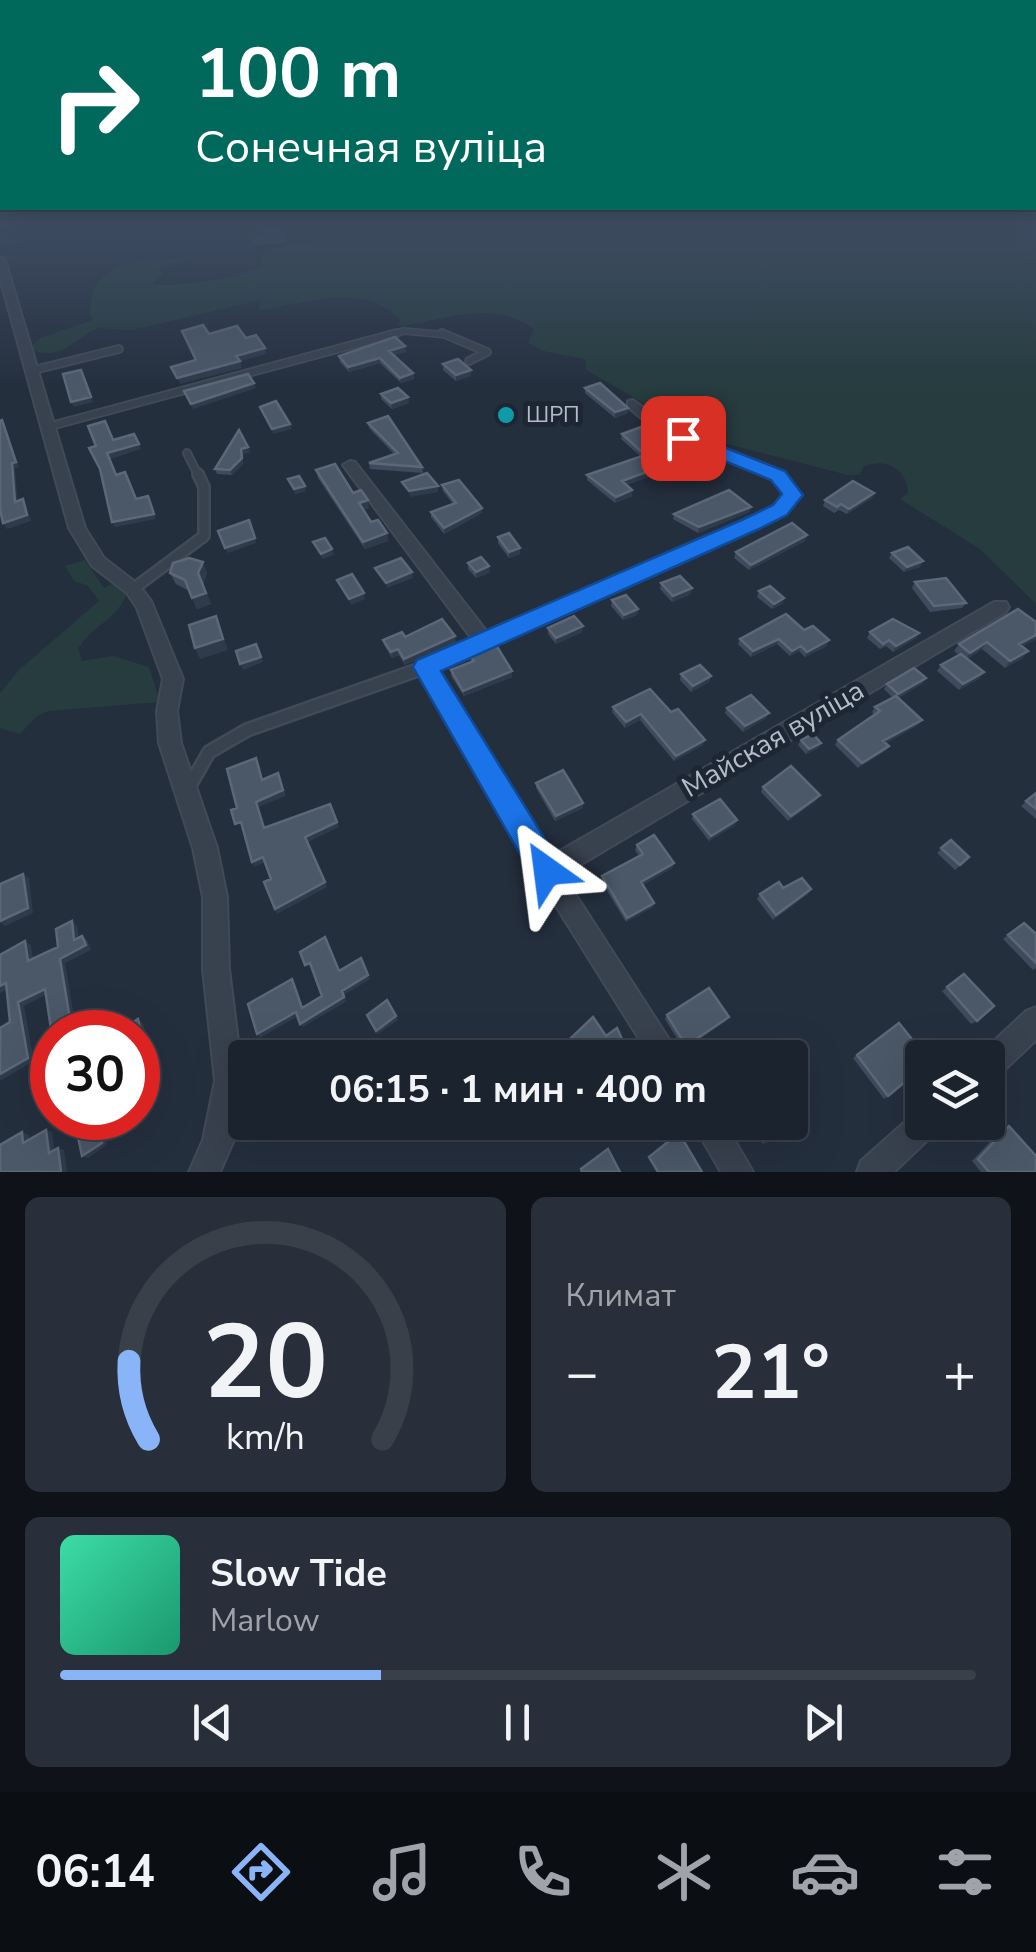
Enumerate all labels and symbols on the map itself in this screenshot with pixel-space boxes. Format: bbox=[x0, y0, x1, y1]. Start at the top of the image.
pin bbox=[641, 396, 726, 481]
place label: ШРП bbox=[526, 400, 580, 430]
marker: ШРП bbox=[495, 404, 517, 426]
street label: Майская вуліца bbox=[675, 671, 871, 807]
position arrow bbox=[495, 819, 599, 923]
speed limit sign: 30 bbox=[30, 1010, 160, 1140]

